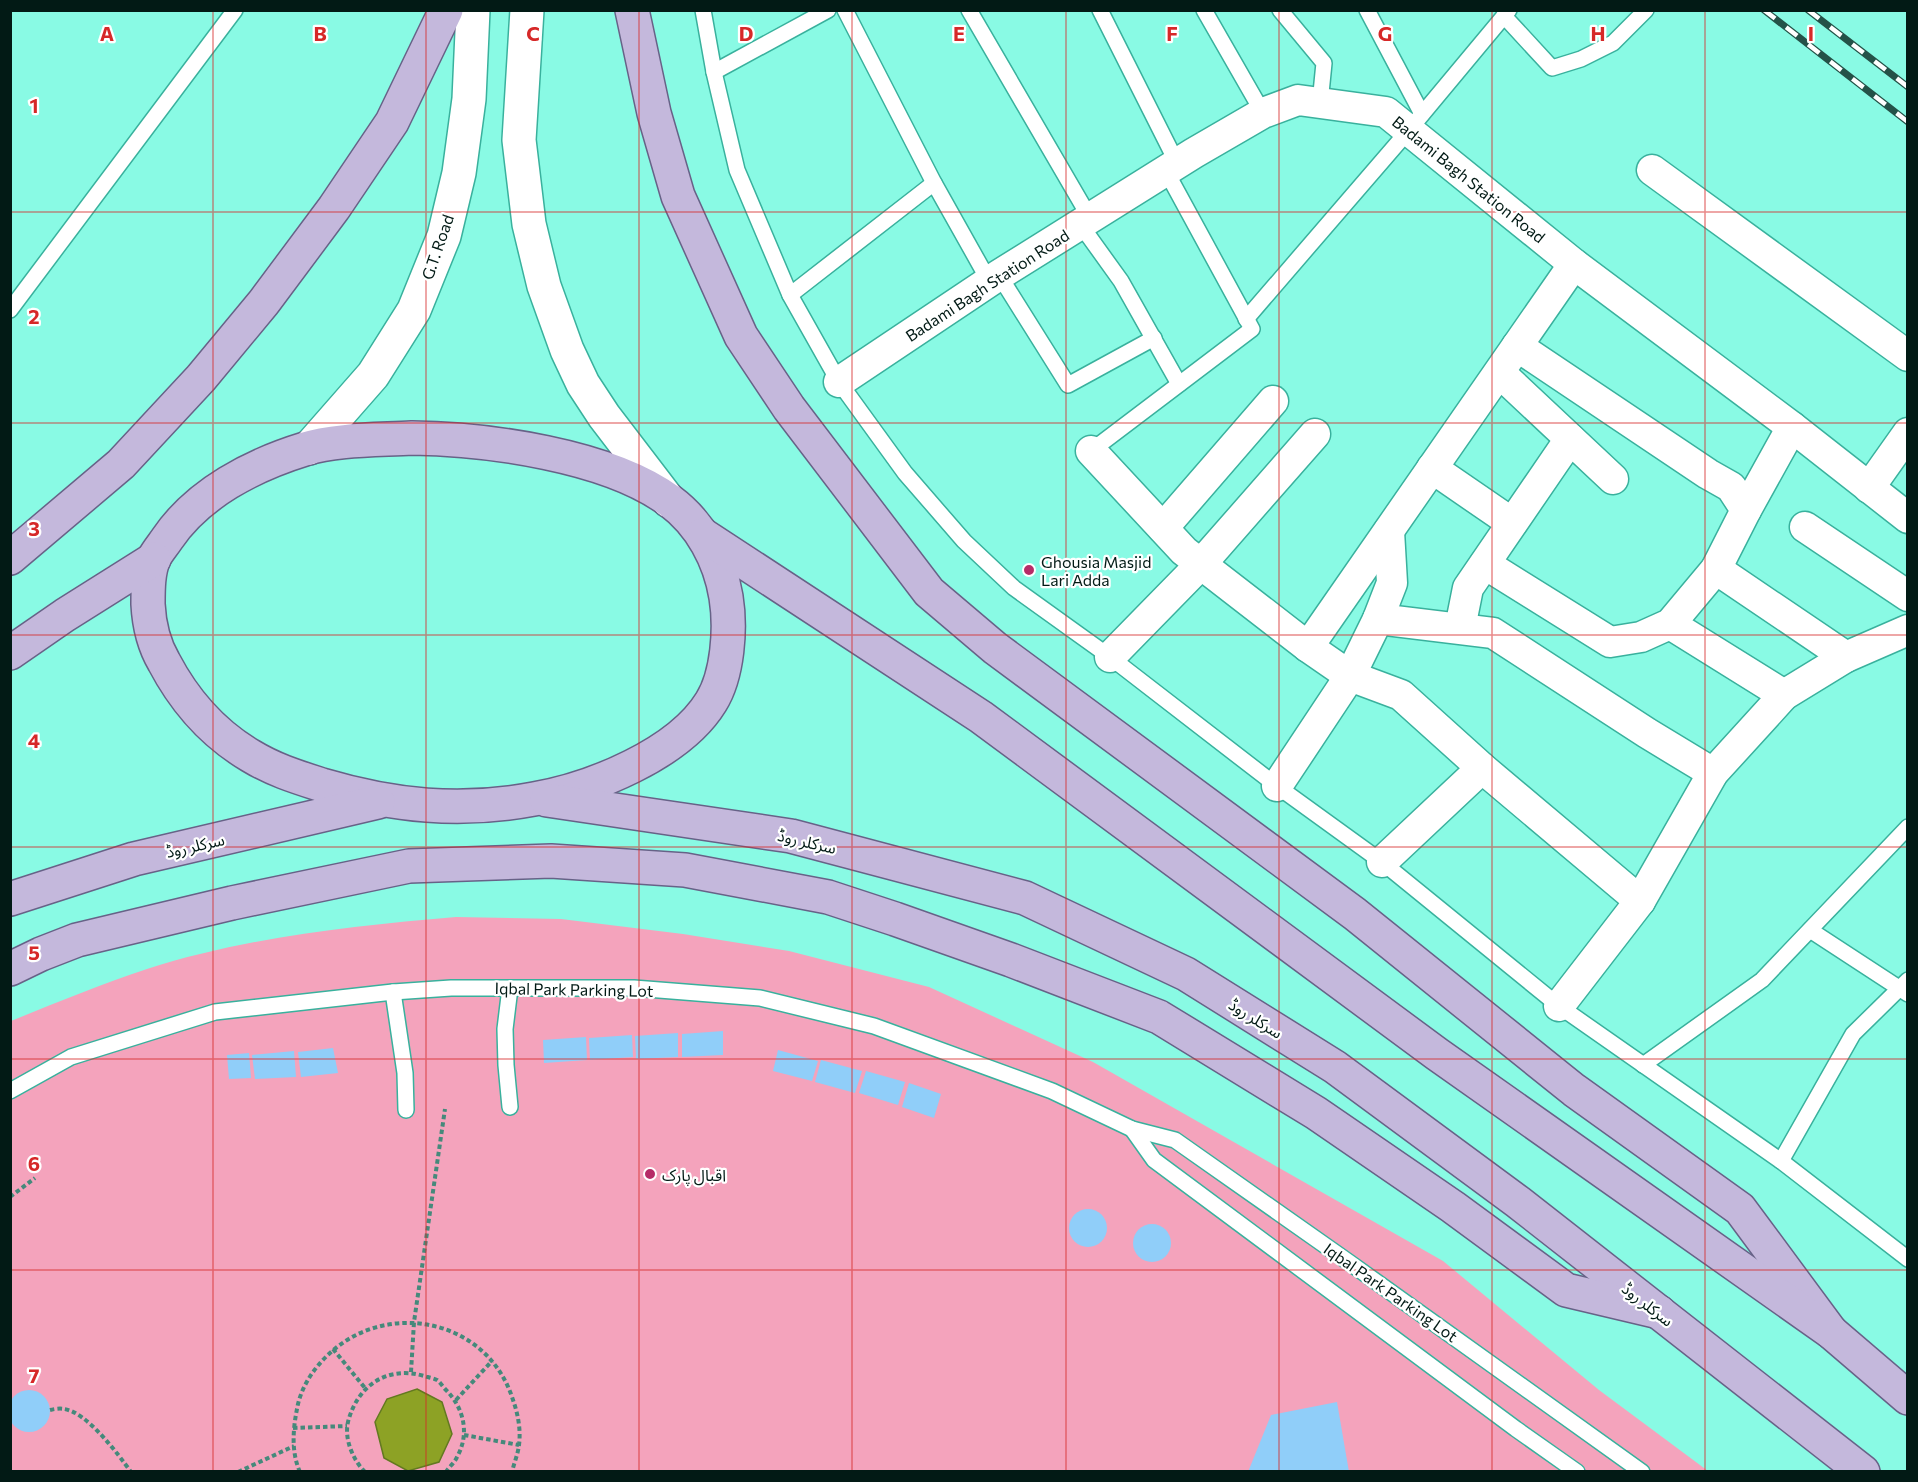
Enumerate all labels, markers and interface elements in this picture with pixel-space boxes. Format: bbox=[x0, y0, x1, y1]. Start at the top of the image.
text: A bbox=[100, 21, 114, 45]
text: B bbox=[313, 21, 327, 45]
text: C bbox=[526, 21, 540, 45]
text: D bbox=[739, 21, 753, 45]
text: E bbox=[953, 21, 965, 45]
text: F bbox=[1166, 21, 1178, 45]
text: G bbox=[1378, 21, 1392, 45]
text: H bbox=[1591, 21, 1606, 45]
text: I bbox=[1808, 21, 1814, 45]
text: 1 bbox=[29, 93, 39, 117]
street label: Badami Bagh Station Road bbox=[1389, 112, 1549, 246]
street label: G.T. Road bbox=[417, 212, 457, 282]
street label: Badami Bagh Station Road bbox=[902, 225, 1072, 345]
text: 2 bbox=[28, 304, 40, 328]
text: 3 bbox=[28, 516, 40, 540]
place label: Ghousia Masjid Lari Adda bbox=[1041, 552, 1151, 589]
marker: Ghousia Masjid Lari Adda bbox=[1022, 563, 1036, 577]
text: 4 bbox=[28, 728, 40, 752]
street label: سرکلر روڈ bbox=[776, 825, 838, 858]
street label: سرکلر روڈ bbox=[164, 829, 226, 862]
text: 5 bbox=[28, 940, 40, 964]
street label: Iqbal Park Parking Lot bbox=[494, 978, 654, 1000]
street label: سرکلر روڈ bbox=[1225, 994, 1286, 1043]
text: 6 bbox=[28, 1151, 40, 1175]
place label: اقبال پارک bbox=[662, 1165, 726, 1186]
marker: اقبال پارک bbox=[643, 1167, 657, 1181]
street label: Iqbal Park Parking Lot bbox=[1320, 1239, 1462, 1346]
street label: سرکلر روڈ bbox=[1618, 1278, 1677, 1331]
text: 7 bbox=[29, 1363, 40, 1387]

